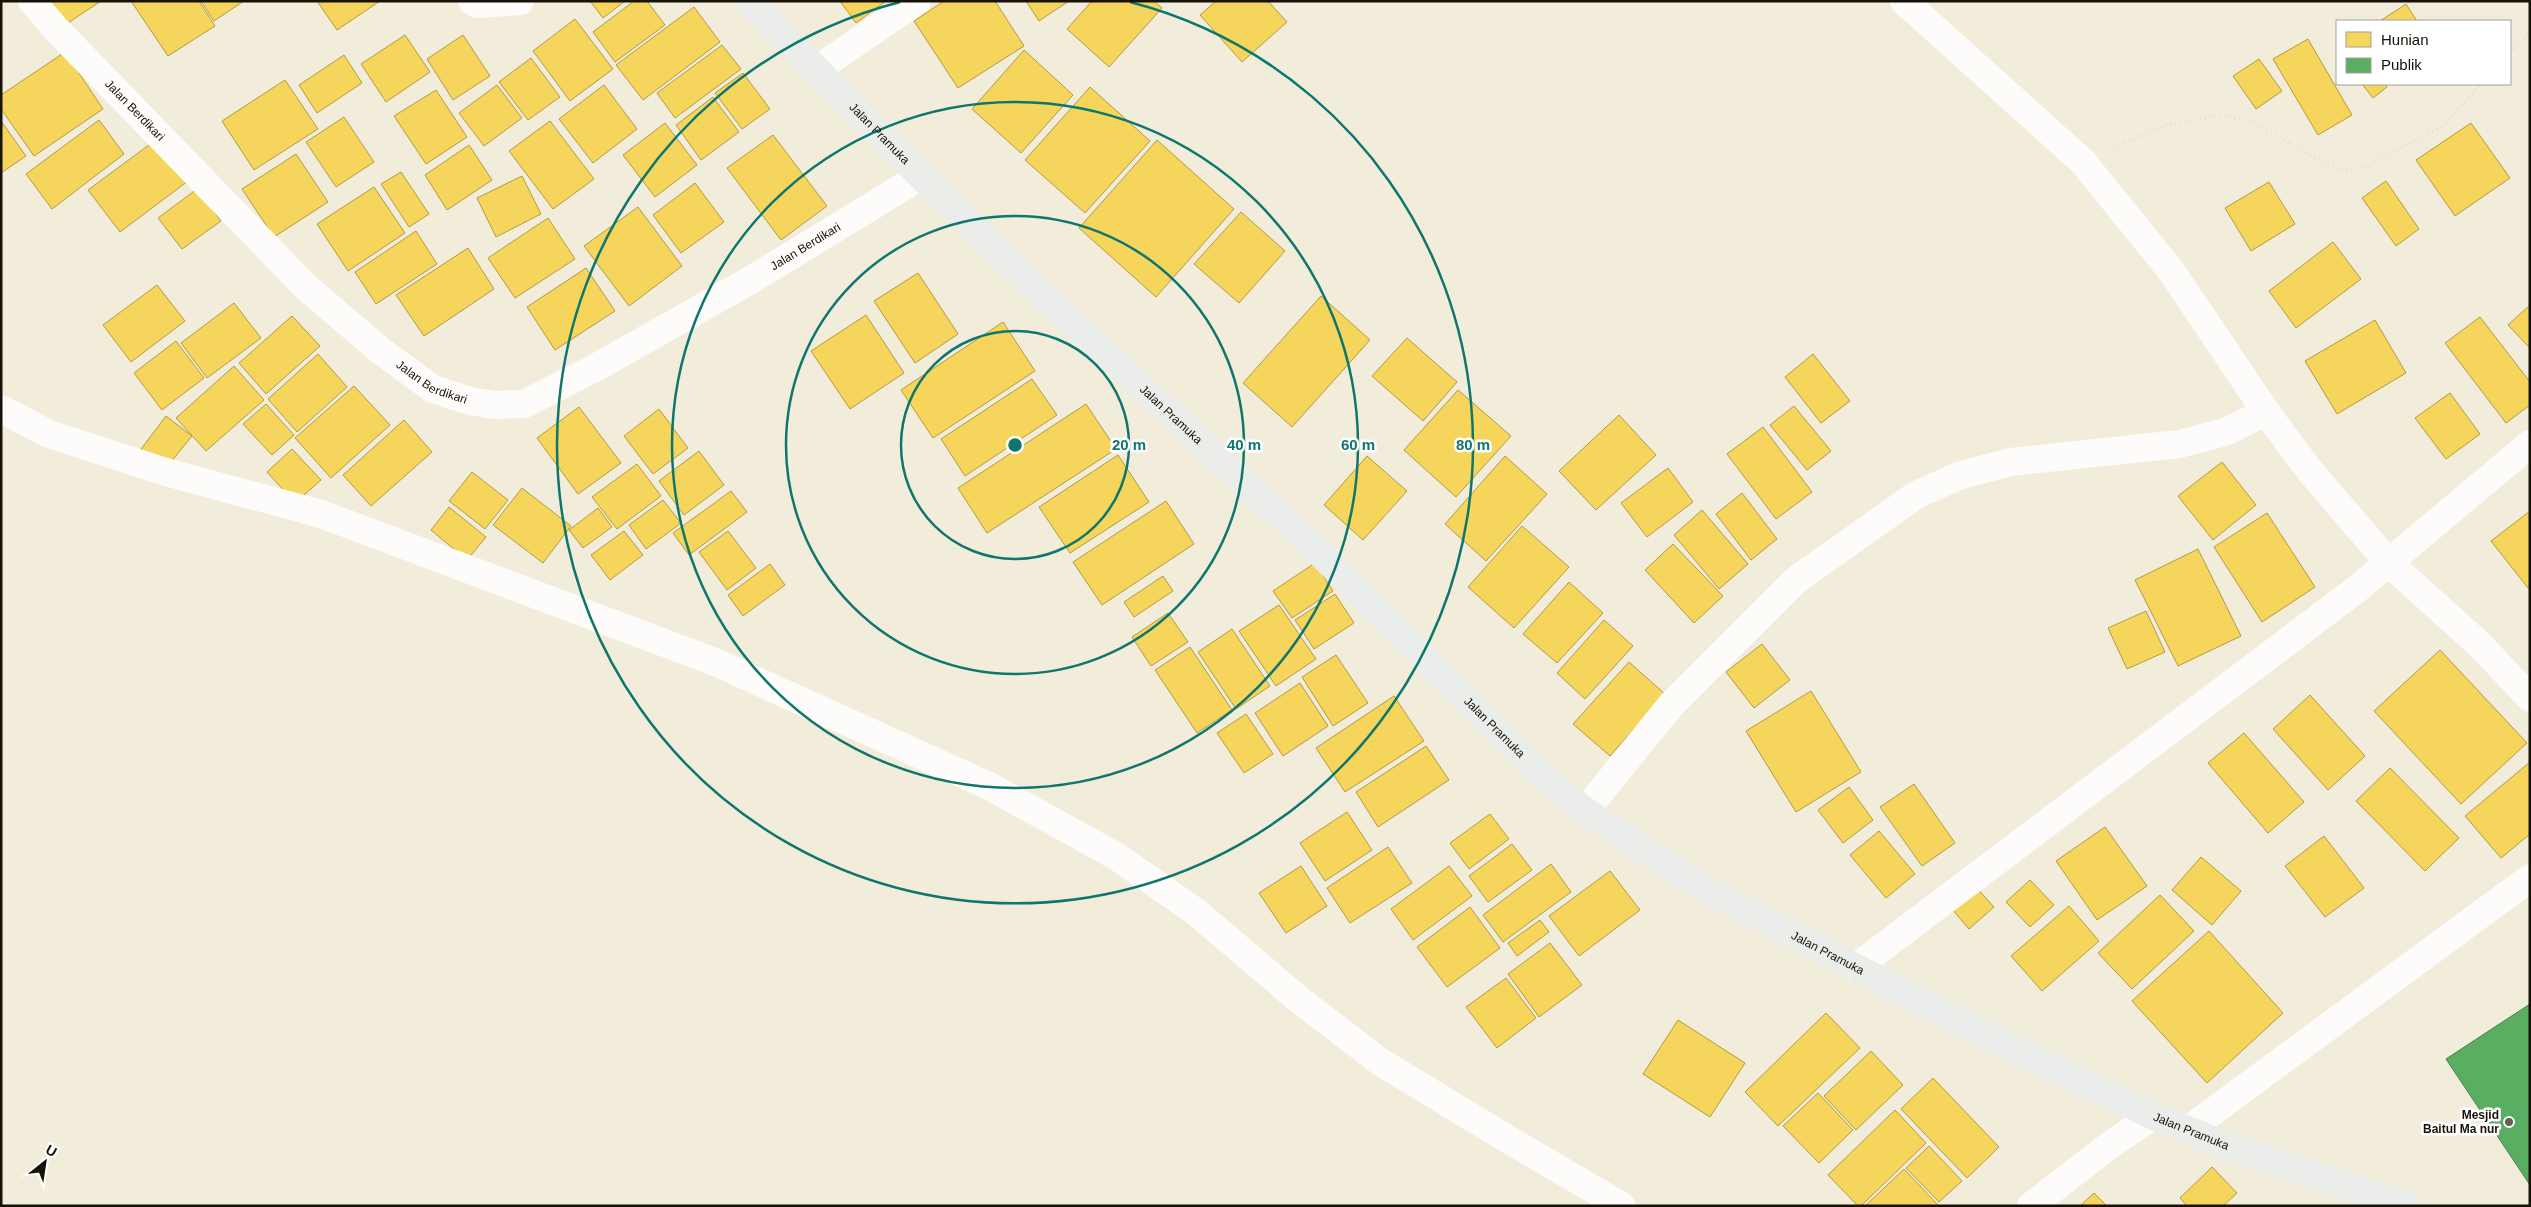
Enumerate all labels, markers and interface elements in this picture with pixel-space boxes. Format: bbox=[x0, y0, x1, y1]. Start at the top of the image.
legend bbox=[2336, 20, 2511, 85]
text: Hunian bbox=[2381, 31, 2429, 48]
text: Publik bbox=[2381, 56, 2422, 73]
street label: Jalan Berdikari bbox=[102, 77, 167, 144]
street label: Jalan Pramuka bbox=[846, 100, 913, 167]
street label: Jalan Berdikari bbox=[768, 220, 843, 273]
street label: Jalan Berdikari bbox=[393, 357, 469, 407]
street label: Jalan Pramuka bbox=[1137, 382, 1205, 447]
centre of rings bbox=[1006, 436, 1024, 454]
text: 20 m bbox=[1112, 436, 1146, 453]
text: 40 m bbox=[1227, 436, 1261, 453]
text: 60 m bbox=[1341, 436, 1375, 453]
text: 80 m bbox=[1456, 436, 1490, 453]
street label: Jalan Pramuka bbox=[1461, 694, 1528, 761]
street label: Jalan Pramuka bbox=[1789, 928, 1867, 978]
place label: Mesjid Baitul Ma nur bbox=[2423, 1108, 2499, 1136]
street label: Jalan Pramuka bbox=[2151, 1110, 2231, 1153]
marker: Mesjid Baitul Ma nur bbox=[2503, 1116, 2515, 1128]
north arrow bbox=[20, 1137, 70, 1187]
text: U bbox=[43, 1141, 60, 1160]

